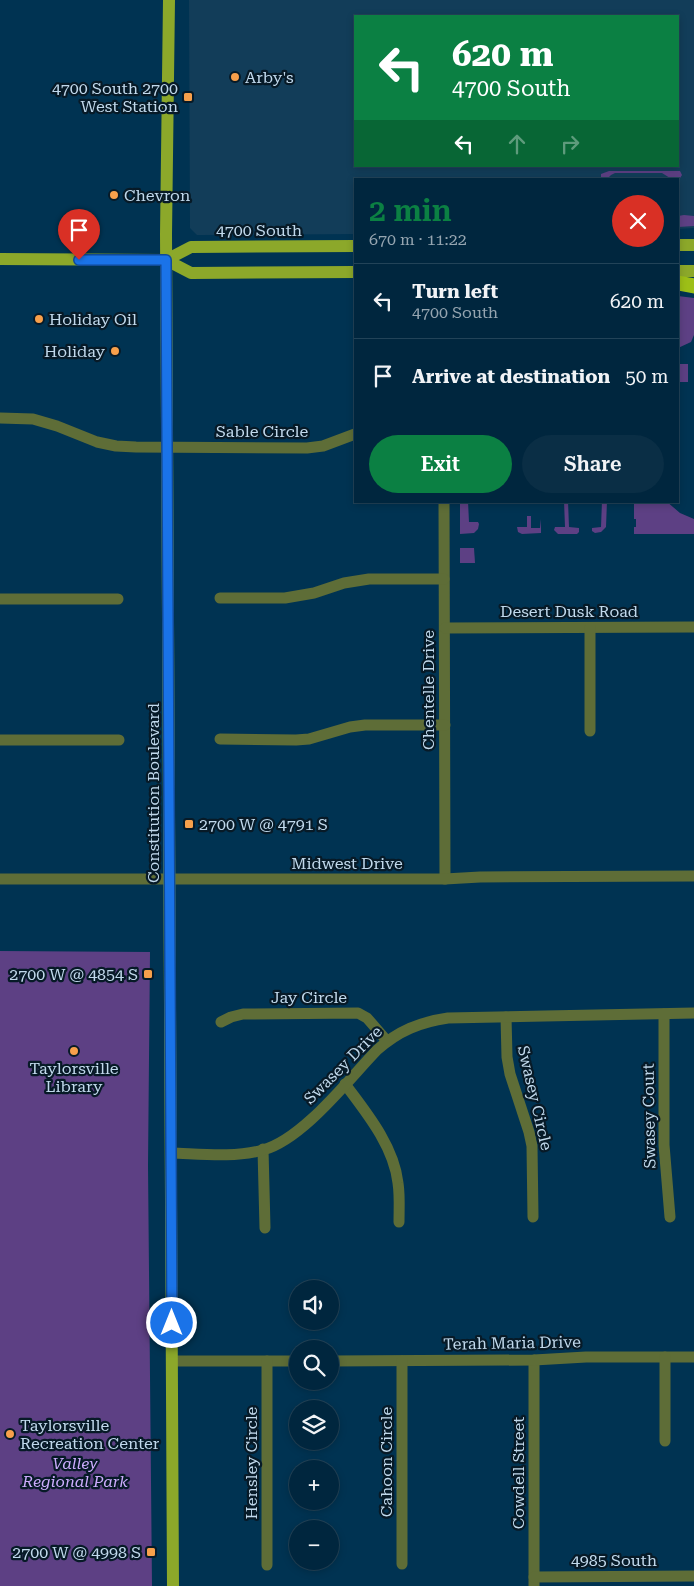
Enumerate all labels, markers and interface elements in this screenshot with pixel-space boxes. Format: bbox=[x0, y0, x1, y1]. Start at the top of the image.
text: 620 m bbox=[452, 34, 553, 75]
icon: left bbox=[369, 35, 434, 100]
place label: Arby's bbox=[245, 68, 294, 87]
marker: Arby's bbox=[229, 71, 241, 83]
text: 4700 South bbox=[452, 76, 571, 101]
place label: 4700 South 2700 West Station bbox=[52, 79, 178, 116]
marker: 4700 South 2700 West Station bbox=[182, 91, 194, 103]
icon: left bbox=[450, 130, 478, 158]
icon: ahead bbox=[503, 130, 531, 158]
icon: right bbox=[556, 130, 584, 158]
place label: Chevron bbox=[124, 186, 190, 205]
marker: Chevron bbox=[108, 189, 120, 201]
text: 2 min bbox=[369, 193, 452, 228]
button: close bbox=[612, 195, 664, 247]
pin bbox=[58, 209, 100, 260]
icon: arrive bbox=[65, 216, 93, 244]
street label: 4700 South bbox=[216, 221, 302, 240]
text: 670 m · 11:22 bbox=[369, 230, 467, 249]
text: Turn left bbox=[412, 280, 498, 303]
icon: left bbox=[369, 287, 397, 315]
text: 620 m bbox=[610, 290, 664, 313]
text: 4700 South bbox=[412, 303, 498, 322]
place label: Holiday Oil bbox=[49, 310, 137, 329]
marker: Holiday Oil bbox=[33, 313, 45, 325]
place label: Holiday bbox=[44, 342, 106, 361]
marker: Holiday bbox=[109, 345, 121, 357]
icon: arrive bbox=[369, 362, 397, 390]
text: Arrive at destination bbox=[412, 365, 610, 388]
text: 50 m bbox=[625, 365, 669, 388]
street label: Sable Circle bbox=[216, 422, 309, 441]
button: Exit bbox=[369, 435, 512, 493]
button: Share bbox=[522, 435, 664, 493]
street label: Desert Dusk Road bbox=[500, 602, 638, 621]
street label: Chentelle Drive bbox=[419, 630, 438, 750]
street label: Constitution Boulevard bbox=[144, 703, 163, 883]
place label: 2700 W @ 4791 S bbox=[199, 815, 328, 834]
marker: 2700 W @ 4791 S bbox=[183, 818, 195, 830]
street label: Midwest Drive bbox=[291, 854, 403, 873]
place label: 2700 W @ 4854 S bbox=[9, 965, 138, 984]
marker: 2700 W @ 4854 S bbox=[142, 968, 154, 980]
street label: Jay Circle bbox=[271, 988, 347, 1007]
street label: Swasey Drive bbox=[300, 1022, 386, 1108]
street label: Swasey Circle bbox=[514, 1044, 556, 1153]
marker: Taylorsville Library bbox=[68, 1045, 80, 1057]
place label: Taylorsville Library bbox=[29, 1059, 119, 1096]
street label: Swasey Court bbox=[639, 1063, 659, 1169]
map controls bbox=[289, 1280, 339, 1570]
button: sound bbox=[289, 1280, 339, 1330]
position arrow bbox=[145, 1296, 197, 1348]
street label: Terah Maria Drive bbox=[443, 1332, 581, 1354]
button: search bbox=[289, 1340, 339, 1390]
button: layers bbox=[289, 1400, 339, 1450]
street label: Hensley Circle bbox=[242, 1406, 261, 1519]
street label: Cahoon Circle bbox=[377, 1407, 396, 1517]
place label: Taylorsville Recreation Center bbox=[20, 1416, 160, 1453]
street label: Cowdell Street bbox=[509, 1417, 528, 1529]
marker: Taylorsville Recreation Center bbox=[4, 1428, 16, 1440]
park label: Valley Regional Park bbox=[21, 1454, 128, 1491]
button: + bbox=[289, 1460, 339, 1510]
button: − bbox=[289, 1520, 339, 1570]
place label: 2700 W @ 4998 S bbox=[12, 1543, 141, 1562]
marker: 2700 W @ 4998 S bbox=[145, 1546, 157, 1558]
street label: 4985 South bbox=[571, 1551, 657, 1570]

